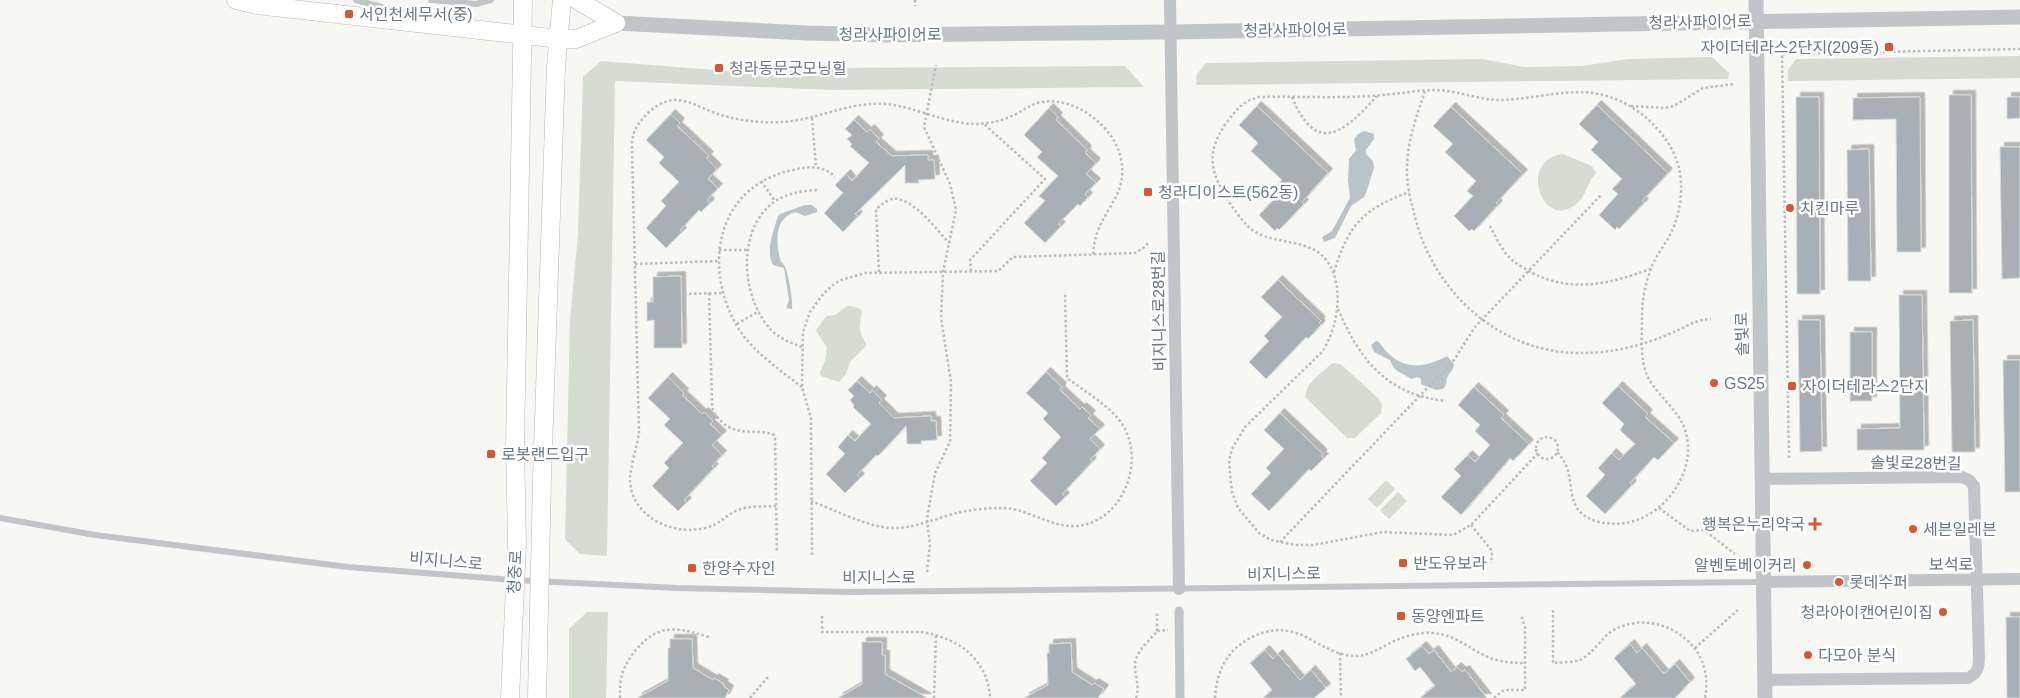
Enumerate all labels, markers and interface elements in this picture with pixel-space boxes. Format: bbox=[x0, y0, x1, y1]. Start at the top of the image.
place label: 서인천세무서(중) bbox=[359, 6, 473, 23]
marker: 서인천세무서(중) bbox=[343, 8, 355, 20]
street label: 청라사파이어로 bbox=[1648, 13, 1752, 31]
street label: 청라사파이어로 bbox=[1243, 21, 1347, 39]
street label: 청라사파이어로 bbox=[838, 26, 942, 43]
place label: 자이더테라스2단지(209동) bbox=[1700, 39, 1879, 56]
marker: 자이더테라스2단지(209동) bbox=[1883, 41, 1895, 53]
place label: 청라동문굿모닝힐 bbox=[729, 60, 847, 77]
marker: 청라동문굿모닝힐 bbox=[713, 62, 725, 74]
place label: 청라디이스트(562동) bbox=[1158, 184, 1298, 201]
marker: 청라디이스트(562동) bbox=[1142, 186, 1154, 198]
place label: 치킨마루 bbox=[1800, 200, 1859, 217]
marker: 치킨마루 bbox=[1784, 202, 1796, 214]
street label: 비지니스로28번길 bbox=[1149, 250, 1169, 372]
street label: 솔빛로 bbox=[1733, 312, 1751, 356]
place label: GS25 bbox=[1724, 375, 1765, 392]
marker: GS25 bbox=[1708, 377, 1720, 389]
place label: 자이더테라스2단지 bbox=[1802, 378, 1929, 395]
marker: 자이더테라스2단지 bbox=[1786, 380, 1798, 392]
place label: 로봇랜드입구 bbox=[501, 446, 589, 463]
marker: 로봇랜드입구 bbox=[485, 448, 497, 460]
street label: 솔빛로28번길 bbox=[1870, 454, 1962, 472]
place label: 행복온누리약국 bbox=[1702, 516, 1805, 533]
marker: 행복온누리약국 bbox=[1809, 518, 1821, 530]
place label: 세븐일레븐 bbox=[1923, 521, 1997, 538]
marker: 세븐일레븐 bbox=[1907, 523, 1919, 535]
street label: 비지니스로 bbox=[409, 549, 484, 573]
street label: 청중로 bbox=[505, 549, 525, 595]
place label: 반도유보라 bbox=[1413, 555, 1487, 572]
street label: 보석로 bbox=[1929, 556, 1973, 573]
marker: 반도유보라 bbox=[1397, 557, 1409, 569]
place label: 알벤토베이커리 bbox=[1694, 557, 1797, 574]
marker: 알벤토베이커리 bbox=[1801, 559, 1813, 571]
place label: 한양수자인 bbox=[702, 560, 776, 577]
marker: 한양수자인 bbox=[686, 562, 698, 574]
street label: 비지니스로 bbox=[1247, 565, 1321, 583]
street label: 비지니스로 bbox=[842, 569, 916, 586]
place label: 롯데수퍼 bbox=[1849, 574, 1908, 591]
marker: 롯데수퍼 bbox=[1833, 576, 1845, 588]
place label: 청라아이캔어린이집 bbox=[1801, 604, 1933, 621]
marker: 청라아이캔어린이집 bbox=[1937, 606, 1949, 618]
place label: 동양엔파트 bbox=[1411, 608, 1485, 625]
marker: 동양엔파트 bbox=[1395, 610, 1407, 622]
place label: 다모아 분식 bbox=[1818, 647, 1896, 664]
marker: 다모아 분식 bbox=[1802, 649, 1814, 661]

